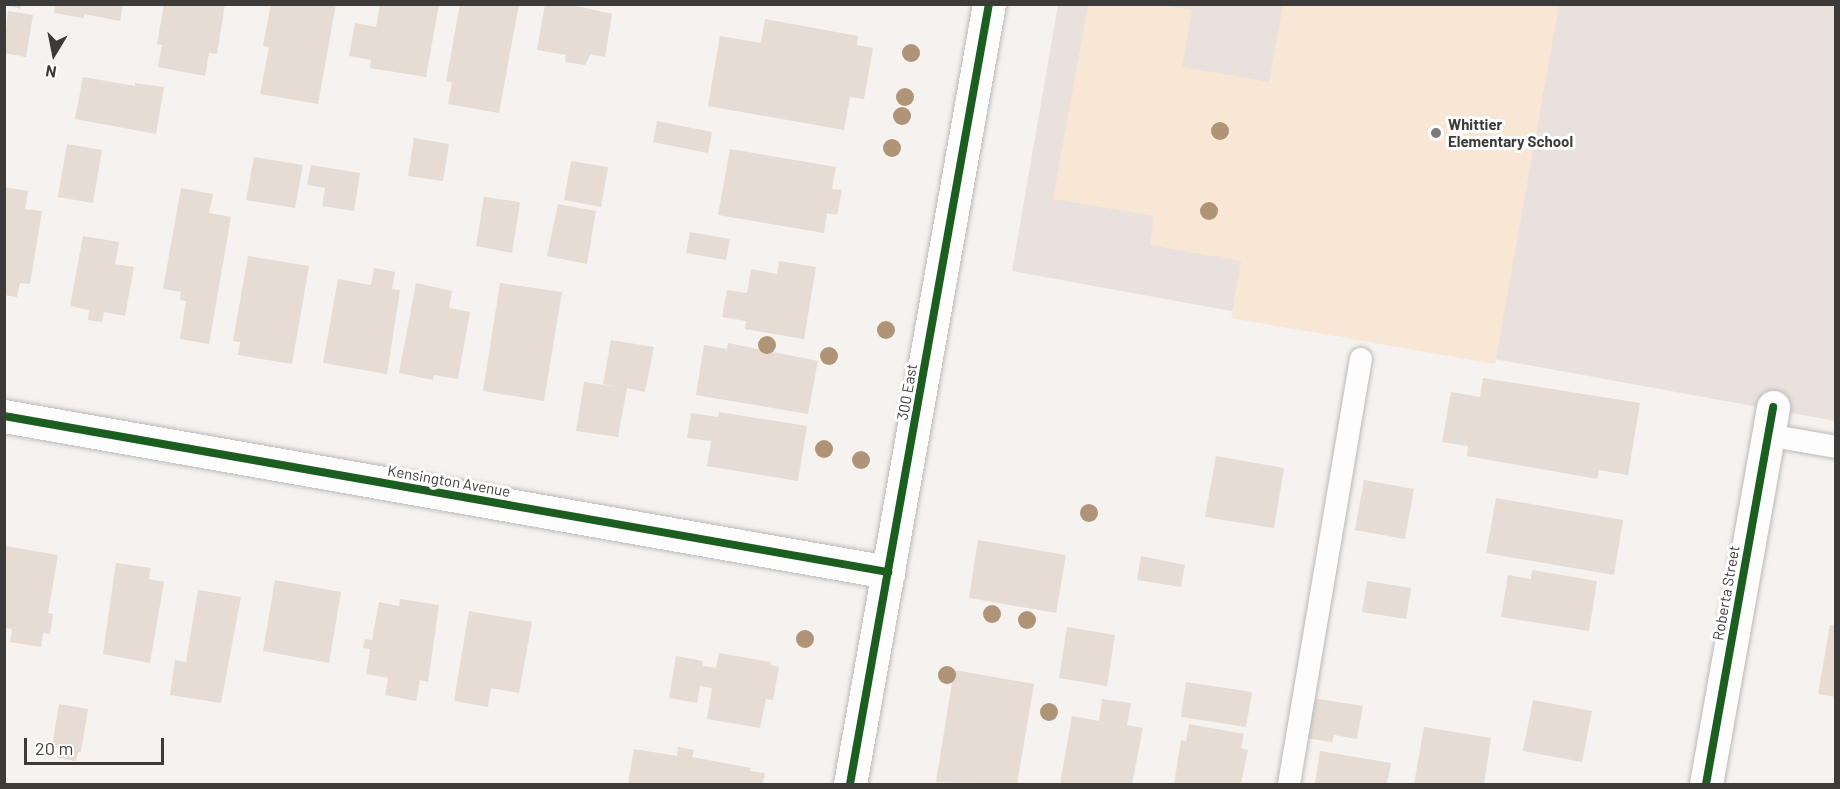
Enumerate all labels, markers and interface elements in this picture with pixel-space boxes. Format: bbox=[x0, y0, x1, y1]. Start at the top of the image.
north arrow bbox=[24, 24, 84, 84]
text: N bbox=[44, 62, 58, 82]
place label: Whittier Elementary School bbox=[1448, 115, 1573, 150]
marker: Whittier Elementary School bbox=[1429, 126, 1443, 140]
street label: 300 East bbox=[893, 362, 921, 422]
street label: Kensington Avenue bbox=[386, 461, 512, 501]
street label: Roberta Street bbox=[1709, 544, 1743, 642]
scale bar bbox=[27, 726, 166, 764]
text: 20 m bbox=[35, 737, 73, 759]

